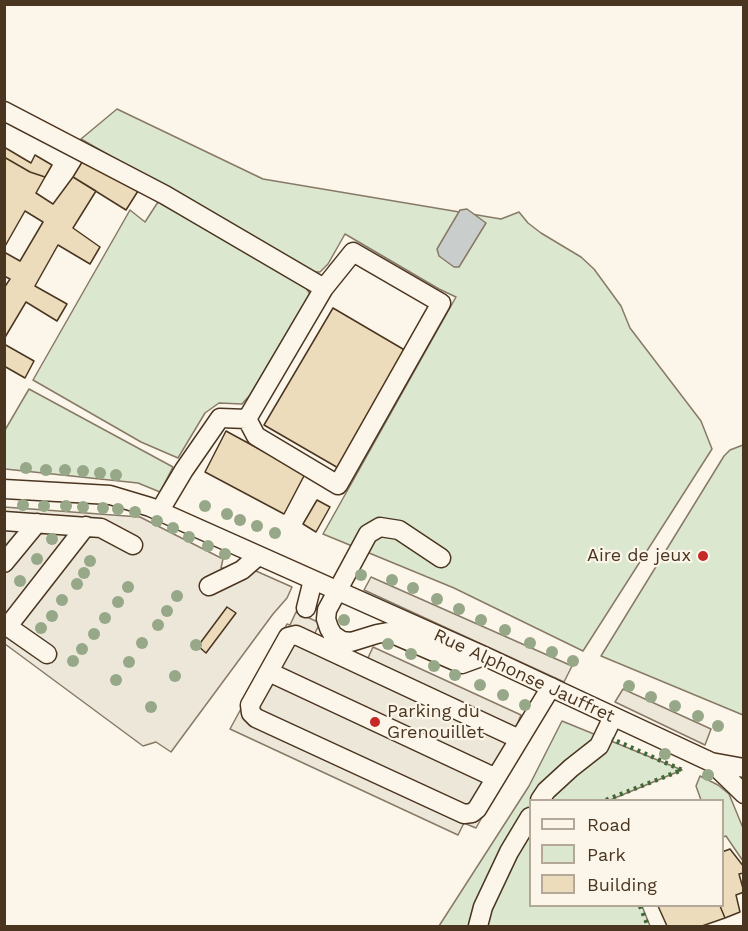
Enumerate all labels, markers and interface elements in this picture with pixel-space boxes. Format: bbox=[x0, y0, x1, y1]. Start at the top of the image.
place label: Aire de jeux bbox=[587, 545, 691, 567]
marker: Aire de jeux bbox=[696, 549, 710, 563]
street label: Rue Alphonse Jauffret bbox=[430, 625, 618, 727]
place label: Parking du Grenouillet bbox=[387, 701, 484, 744]
marker: Parking du Grenouillet bbox=[368, 715, 382, 729]
legend bbox=[529, 799, 724, 907]
text: Road bbox=[587, 814, 631, 835]
text: Park bbox=[587, 844, 626, 865]
text: Building bbox=[587, 874, 657, 895]

